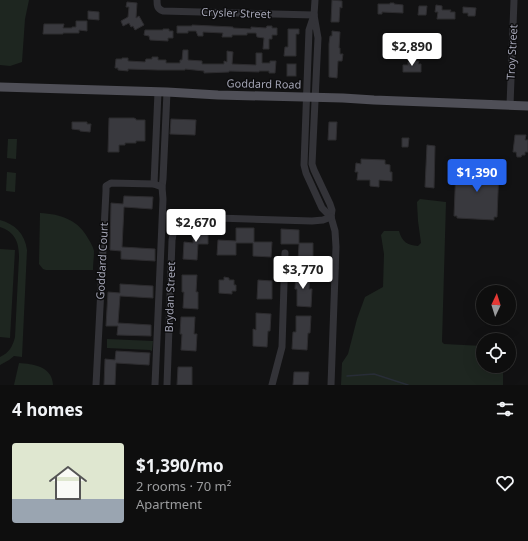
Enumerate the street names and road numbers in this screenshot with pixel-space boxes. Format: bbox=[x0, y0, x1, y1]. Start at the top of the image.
street label: Crysler Street bbox=[201, 4, 271, 21]
street label: Troy Street bbox=[503, 24, 520, 80]
street label: Goddard Road bbox=[227, 75, 302, 92]
street label: Goddard Court bbox=[92, 222, 111, 300]
street label: Brydan Street bbox=[161, 261, 178, 333]

